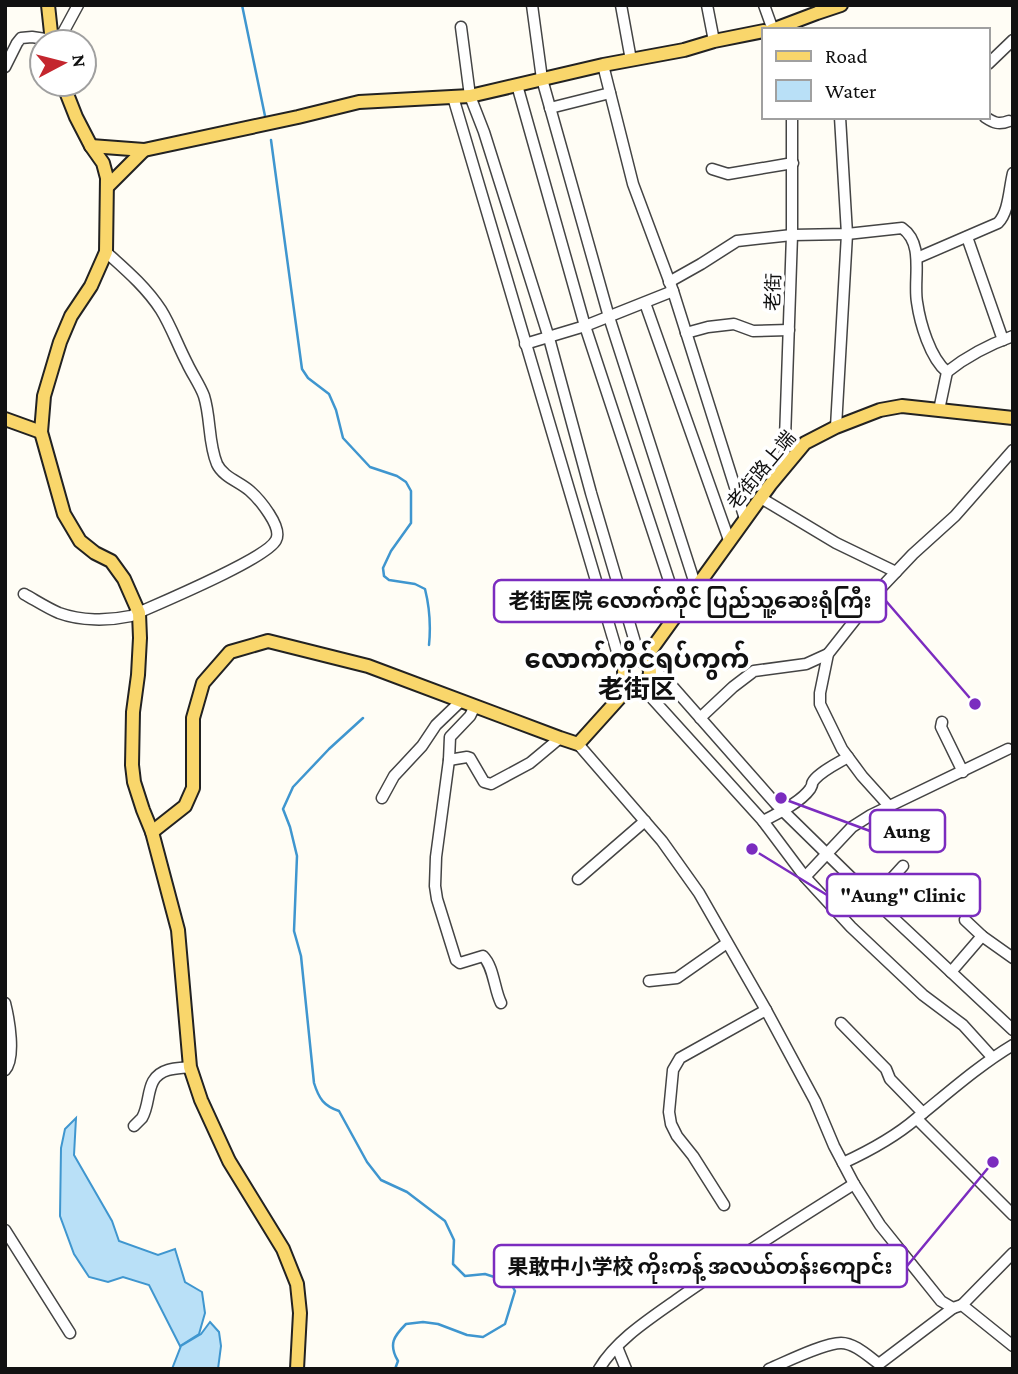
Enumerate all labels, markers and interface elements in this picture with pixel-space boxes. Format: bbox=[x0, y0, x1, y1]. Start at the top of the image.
north arrow bbox=[28, 28, 98, 98]
legend bbox=[762, 28, 990, 119]
text: Road bbox=[825, 44, 868, 68]
text: N bbox=[68, 53, 91, 69]
text: Water bbox=[825, 79, 877, 103]
street label: 老街 bbox=[762, 273, 784, 311]
street label: 老街路上端 bbox=[722, 427, 800, 513]
callout: 老街医院 လောက်ကိုင် ပြည်သူ့ဆေးရုံကြီး bbox=[494, 580, 886, 622]
text: 老街医院 လောက်ကိုင် ပြည်သူ့ဆေးရုံကြီး bbox=[508, 585, 872, 618]
district label: လောက်ကိုင်ရပ်ကွက် 老街区 bbox=[525, 640, 749, 704]
callout: Aung bbox=[870, 810, 945, 852]
text: Aung bbox=[883, 819, 931, 843]
callout: "Aung" Clinic bbox=[827, 874, 980, 916]
text: "Aung" Clinic bbox=[840, 883, 966, 907]
callout: 果敢中小学校 ကိုးကန့် အလယ်တန်းကျောင်း bbox=[494, 1245, 907, 1287]
text: 果敢中小学校 ကိုးကန့် အလယ်တန်းကျောင်း bbox=[507, 1251, 893, 1285]

